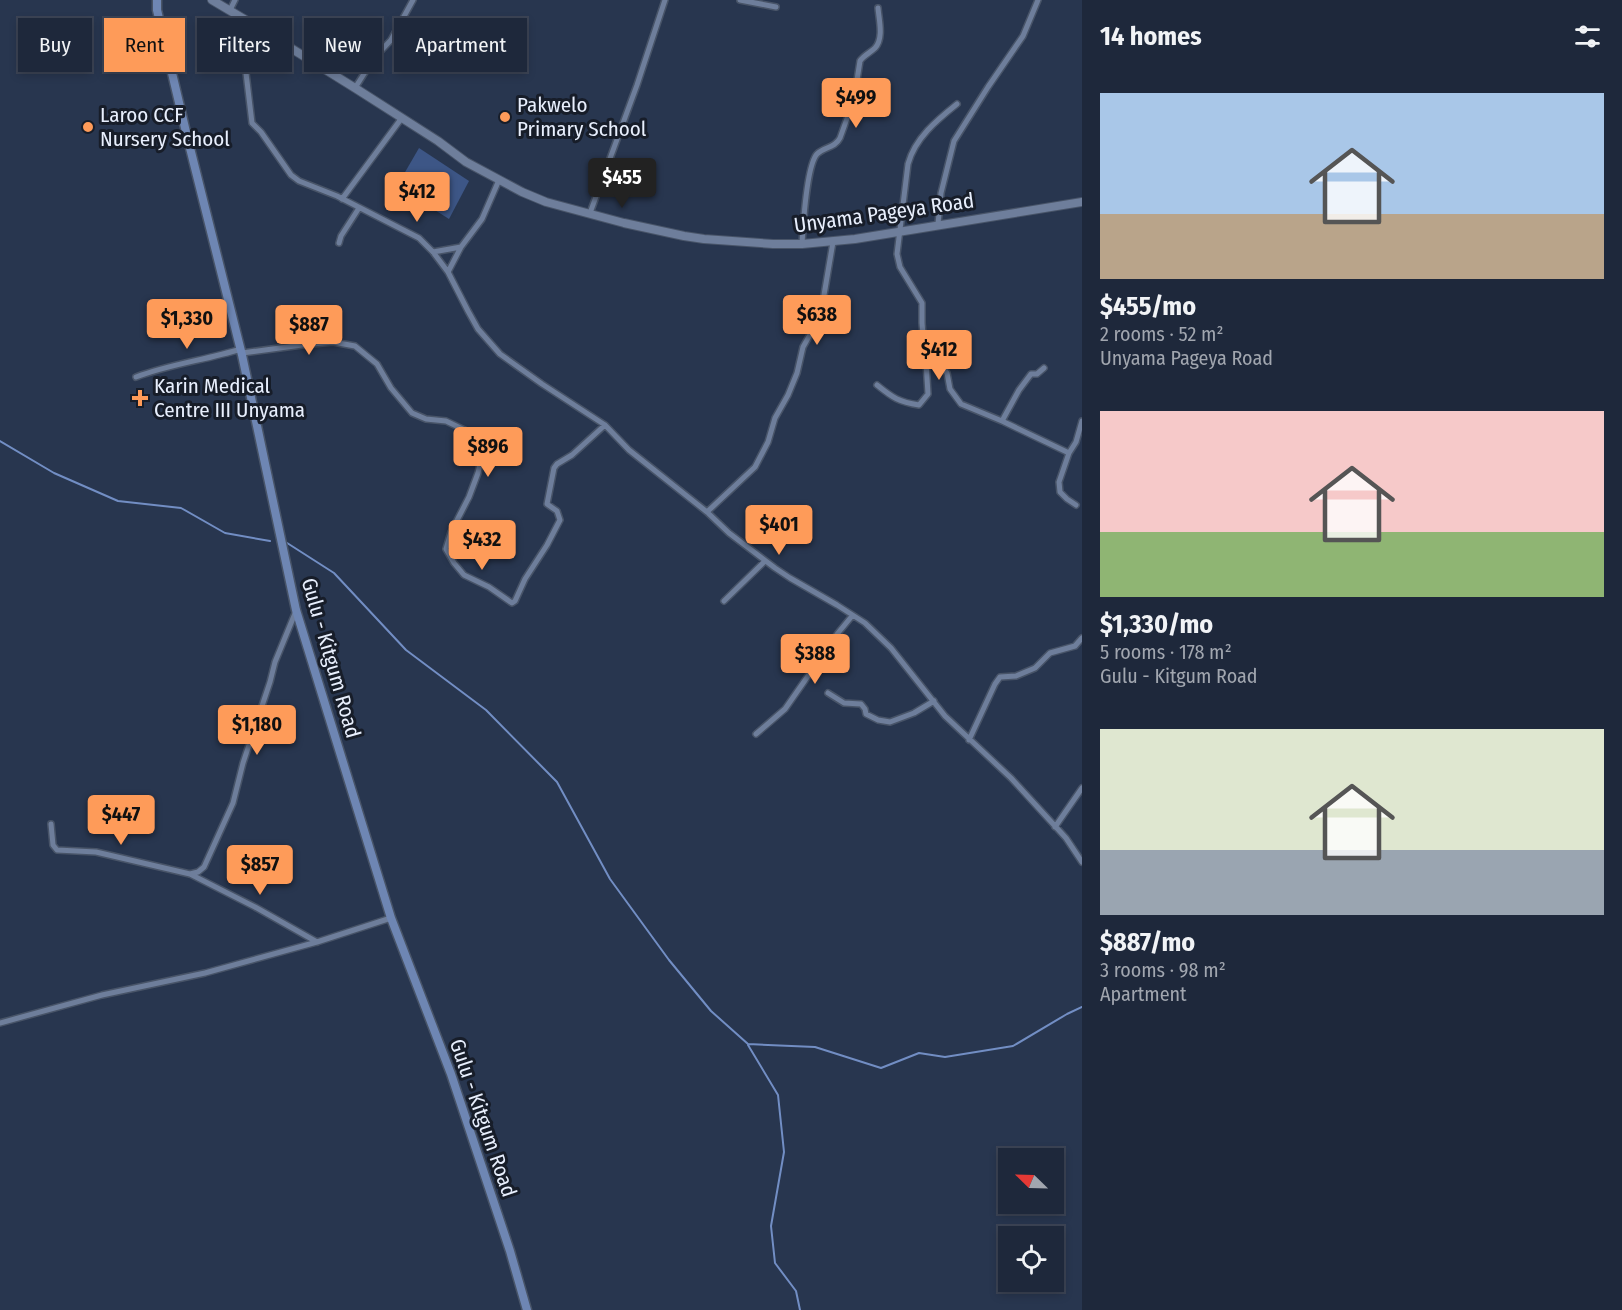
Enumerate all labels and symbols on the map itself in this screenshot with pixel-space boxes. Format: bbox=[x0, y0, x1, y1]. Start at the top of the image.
pin: $499 bbox=[820, 78, 892, 129]
place label: Pakwelo Primary School bbox=[517, 92, 647, 142]
place label: Laroo CCF Nursery School bbox=[100, 102, 230, 152]
marker: Pakwelo Primary School bbox=[498, 110, 512, 124]
marker: Laroo CCF Nursery School bbox=[81, 120, 95, 134]
pin: $455 bbox=[586, 158, 658, 209]
pin: $412 bbox=[381, 172, 453, 223]
street label: Unyama Pageya Road bbox=[792, 187, 976, 239]
pin: $638 bbox=[781, 295, 853, 346]
pin: $1,330 bbox=[138, 299, 236, 350]
pin: $887 bbox=[273, 305, 345, 356]
pin: $412 bbox=[903, 330, 975, 381]
place label: Karin Medical Centre III Unyama bbox=[154, 373, 305, 423]
marker: Karin Medical Centre III Unyama bbox=[131, 389, 149, 407]
pin: $896 bbox=[452, 427, 524, 478]
pin: $401 bbox=[743, 505, 815, 556]
pin: $432 bbox=[446, 520, 518, 571]
street label: Gulu - Kitgum Road bbox=[296, 575, 366, 741]
pin: $388 bbox=[779, 634, 851, 685]
pin: $1,180 bbox=[208, 705, 306, 756]
pin: $447 bbox=[85, 795, 157, 846]
pin: $857 bbox=[224, 845, 296, 896]
street label: Gulu - Kitgum Road bbox=[444, 1036, 522, 1200]
north arrow bbox=[998, 1148, 1064, 1214]

